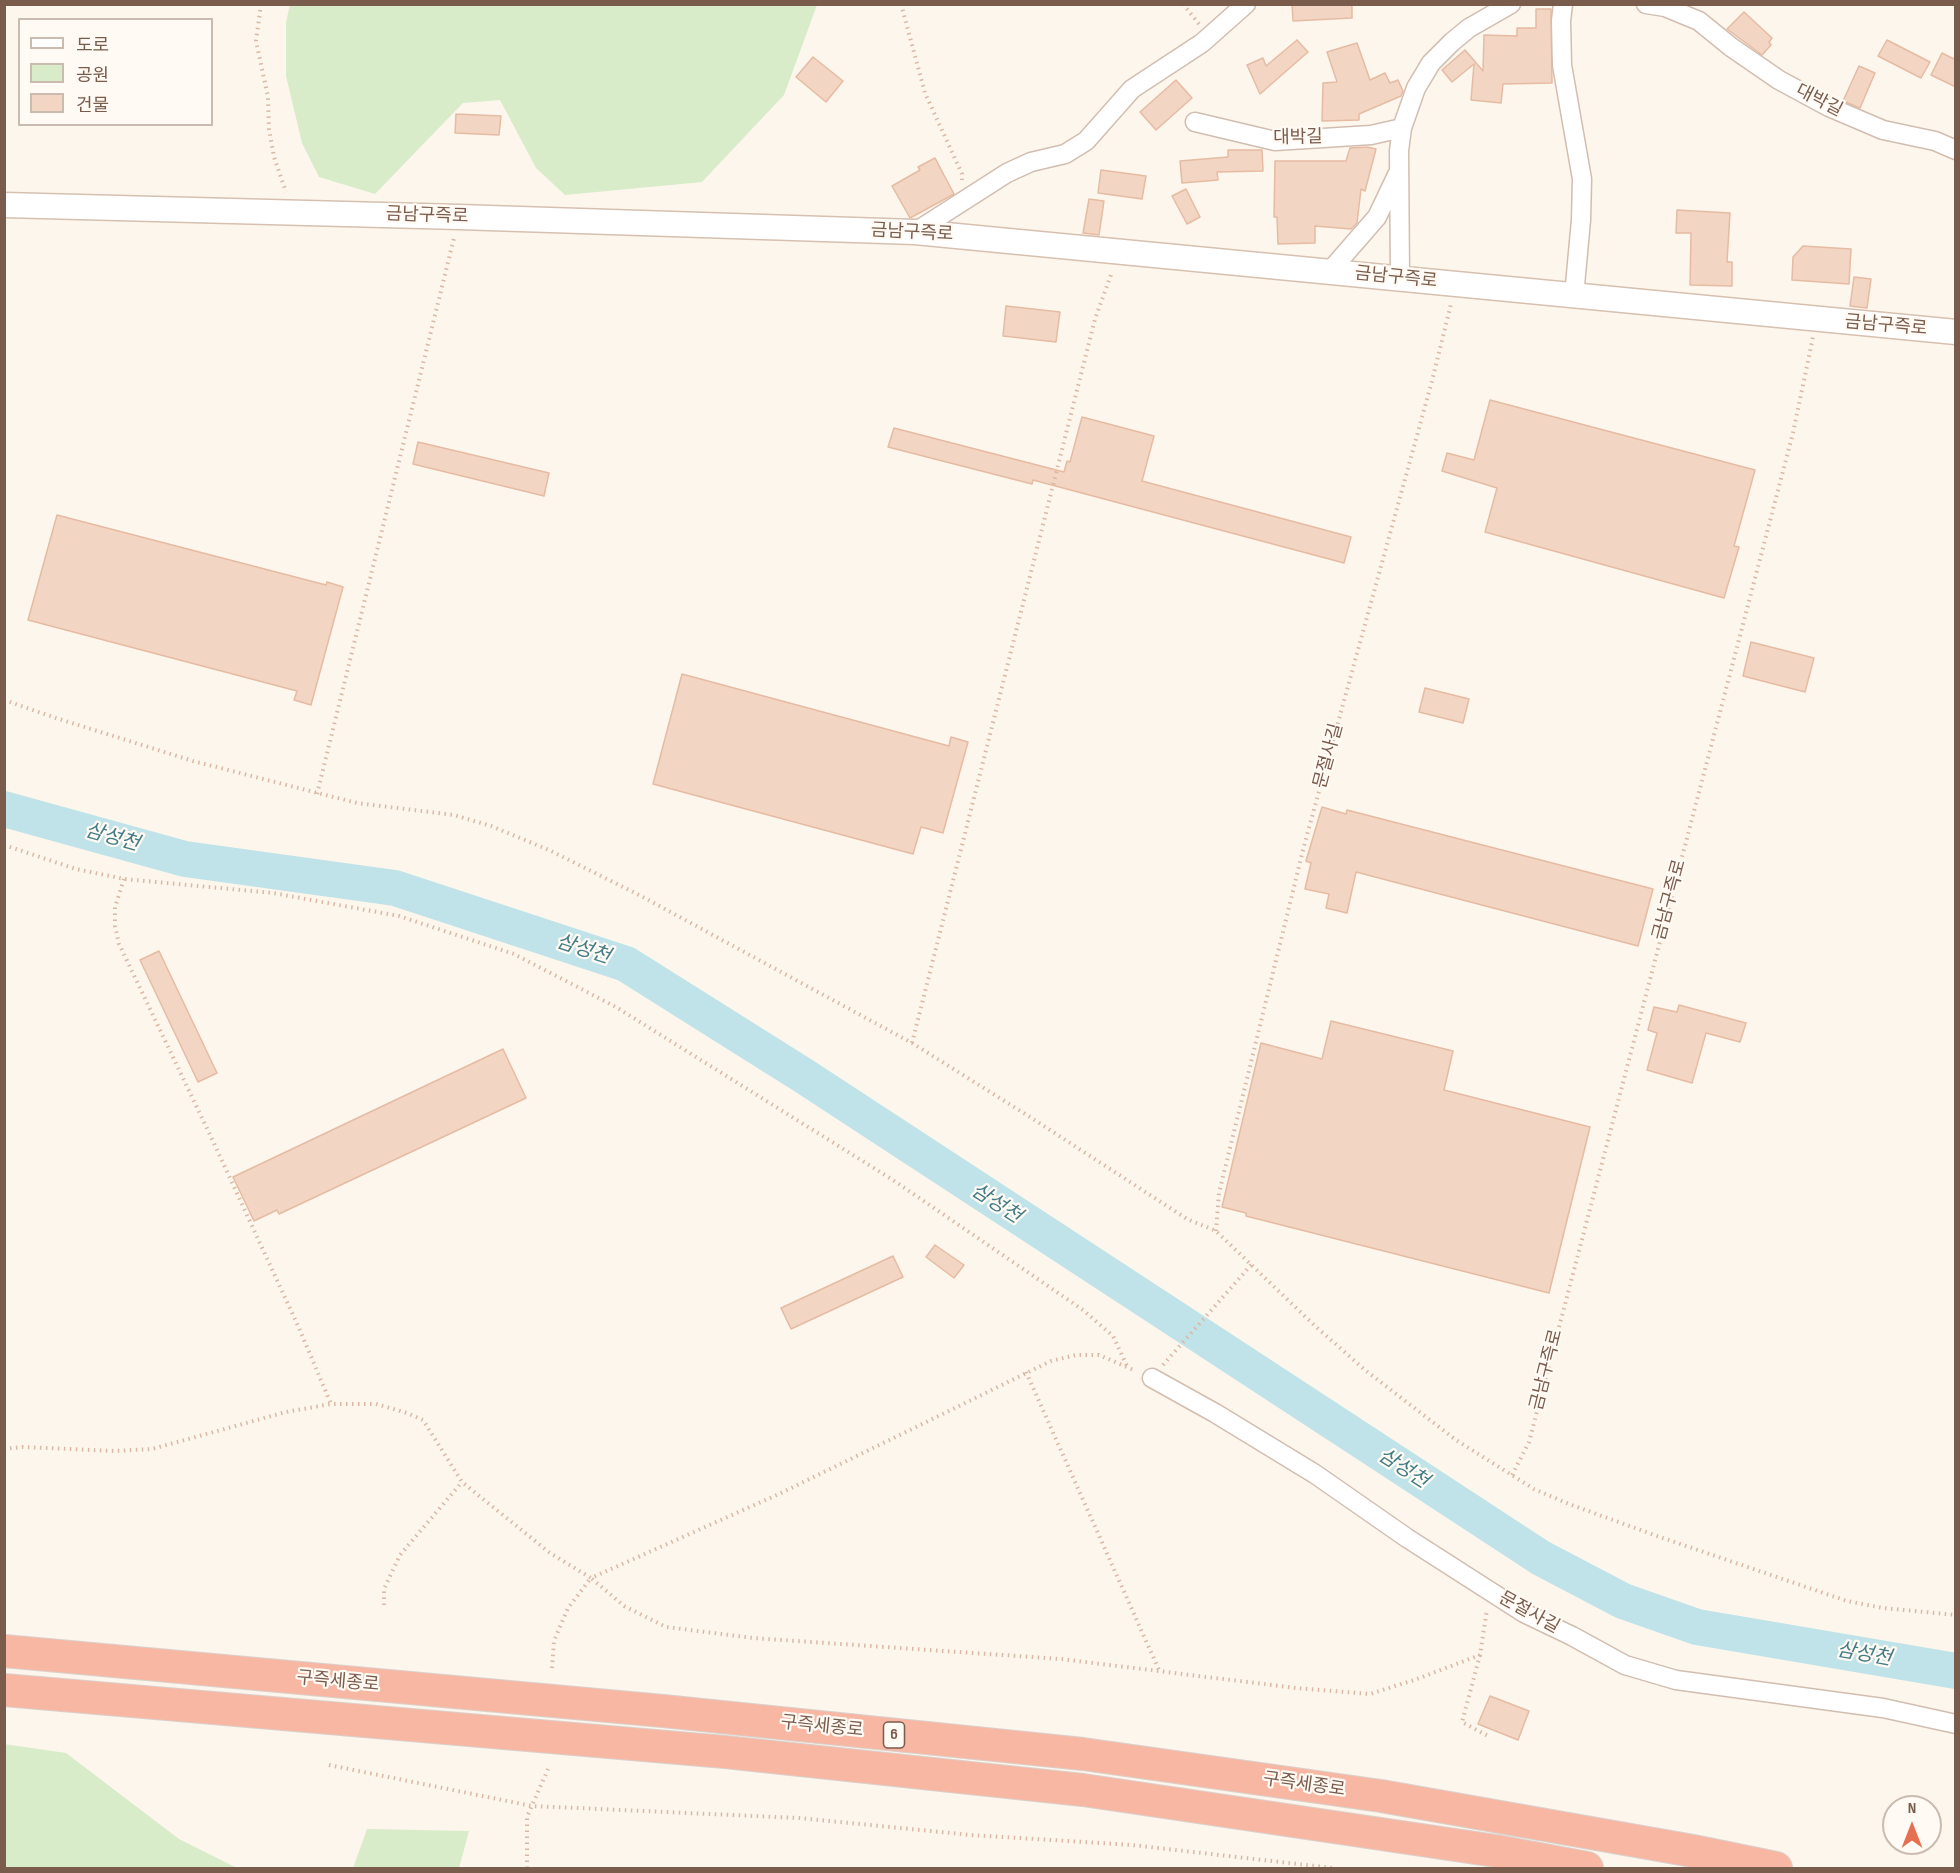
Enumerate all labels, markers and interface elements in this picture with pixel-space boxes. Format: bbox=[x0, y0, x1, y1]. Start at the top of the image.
legend bbox=[18, 18, 213, 126]
text: 도로 bbox=[76, 35, 109, 56]
text: 공원 bbox=[76, 65, 109, 86]
street label: 대박길 bbox=[1792, 80, 1846, 122]
text: 건물 bbox=[76, 95, 109, 116]
street label: 대박길 bbox=[1273, 127, 1323, 149]
street label: 금남구즉로 bbox=[385, 204, 469, 228]
street label: 금남구즉로 bbox=[870, 220, 954, 246]
street label: 금남구즉로 bbox=[1354, 263, 1438, 293]
street label: 금남구즉로 bbox=[1844, 312, 1928, 340]
street label: 문절사길 bbox=[1310, 721, 1348, 791]
water label: 삼성천 bbox=[82, 819, 142, 857]
street label: 금남구즉로 bbox=[1649, 857, 1691, 943]
water label: 삼성천 bbox=[553, 930, 613, 970]
water label: 삼성천 bbox=[966, 1179, 1026, 1229]
street label: 금남구즉로 bbox=[1527, 1327, 1567, 1413]
water label: 삼성천 bbox=[1373, 1444, 1433, 1494]
street label: 문절사길 bbox=[1495, 1587, 1563, 1639]
water label: 삼성천 bbox=[1835, 1638, 1893, 1672]
street label: 구즉세종로 bbox=[296, 1668, 380, 1696]
street label: 구즉세종로 bbox=[780, 1712, 864, 1742]
road number: 6 bbox=[884, 1722, 904, 1748]
street label: 구즉세종로 bbox=[1261, 1769, 1347, 1801]
north arrow bbox=[1882, 1795, 1942, 1855]
text: N bbox=[1908, 1799, 1916, 1818]

